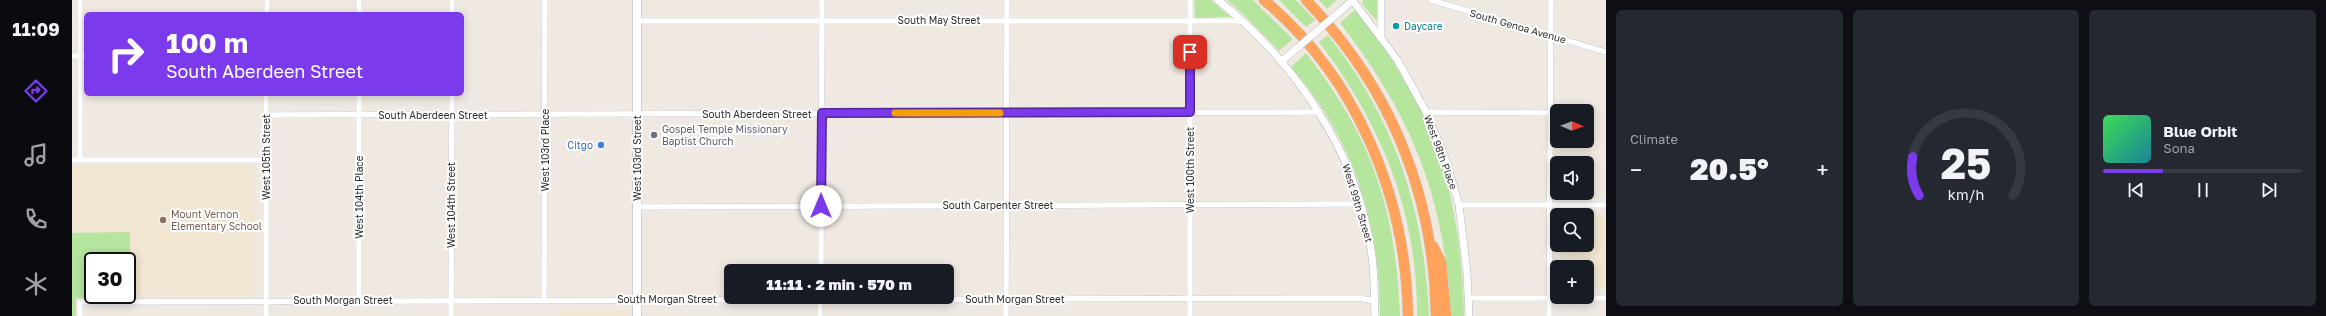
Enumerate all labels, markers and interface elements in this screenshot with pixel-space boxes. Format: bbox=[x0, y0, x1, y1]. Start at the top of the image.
street label: South Genoa Avenue bbox=[1468, 7, 1568, 46]
street label: South May Street bbox=[898, 14, 980, 26]
text: 11:09 bbox=[12, 18, 60, 40]
place label: Daycare bbox=[1404, 20, 1443, 32]
marker: Daycare bbox=[1391, 21, 1401, 31]
text: 100 m bbox=[166, 26, 248, 59]
icon: right bbox=[100, 28, 152, 80]
pin bbox=[1173, 35, 1207, 69]
icon: arrive bbox=[1179, 41, 1201, 63]
text: South Aberdeen Street bbox=[166, 60, 363, 82]
icon: directions bbox=[22, 77, 50, 105]
north arrow bbox=[1550, 104, 1594, 148]
map controls bbox=[1550, 104, 1594, 304]
street label: West 103rd Place bbox=[539, 108, 551, 191]
street label: South Aberdeen Street bbox=[702, 108, 812, 120]
street label: South Aberdeen Street bbox=[378, 109, 488, 121]
street label: West 98th Place bbox=[1422, 113, 1460, 191]
street label: West 105th Street bbox=[260, 114, 272, 200]
street label: West 103rd Street bbox=[631, 115, 643, 201]
text: Blue Orbit bbox=[2163, 122, 2237, 140]
place label: Gospel Temple Missionary Baptist Church bbox=[662, 123, 788, 147]
street label: West 100th Street bbox=[1184, 127, 1196, 213]
marker: Gospel Temple Missionary Baptist Church bbox=[649, 130, 659, 140]
text: Climate bbox=[1630, 131, 1678, 147]
text: 25 bbox=[1941, 138, 1991, 188]
place label: Citgo bbox=[567, 139, 593, 151]
marker: Citgo bbox=[596, 140, 606, 150]
text: Sona bbox=[2163, 140, 2195, 156]
icon: music bbox=[22, 141, 50, 169]
text: 20.5° bbox=[1690, 151, 1769, 187]
street label: West 104th Place bbox=[353, 155, 365, 239]
button: sound bbox=[1550, 156, 1594, 200]
text: − bbox=[1630, 156, 1642, 183]
text: + bbox=[1817, 156, 1829, 183]
street label: West 104th Street bbox=[445, 162, 457, 248]
street label: West 99th Street bbox=[1340, 162, 1376, 244]
icon: previous bbox=[2125, 179, 2147, 201]
icon: pause bbox=[2192, 179, 2214, 201]
icon: next bbox=[2258, 179, 2280, 201]
position arrow bbox=[800, 185, 842, 227]
text: km/h bbox=[1948, 186, 1984, 203]
street label: South Carpenter Street bbox=[942, 199, 1054, 211]
icon: phone bbox=[22, 205, 50, 233]
place label: Mount Vernon Elementary School bbox=[171, 208, 262, 232]
button: search bbox=[1550, 208, 1594, 252]
marker: Mount Vernon Elementary School bbox=[158, 215, 168, 225]
speed limit sign: 30 bbox=[84, 252, 136, 304]
button: + bbox=[1550, 260, 1594, 304]
icon: climate bbox=[22, 270, 50, 298]
text: 11:11 · 2 min · 570 m bbox=[766, 275, 912, 293]
street label: South Morgan Street bbox=[617, 293, 717, 305]
street label: South Morgan Street bbox=[965, 293, 1065, 305]
street label: South Morgan Street bbox=[293, 294, 393, 306]

